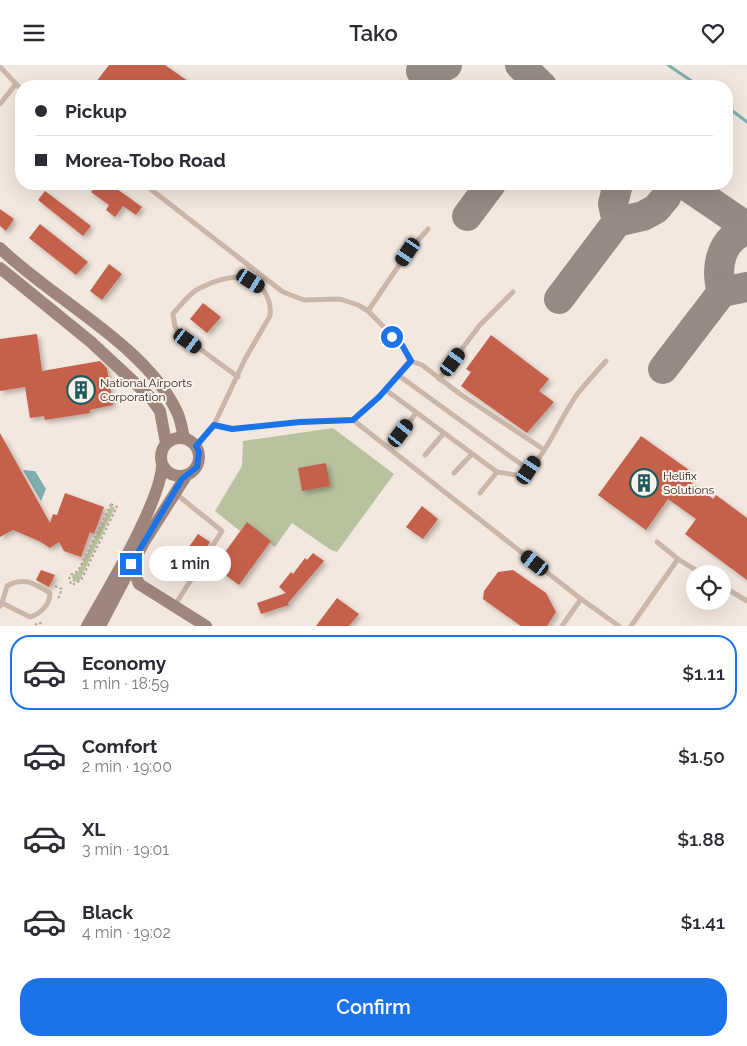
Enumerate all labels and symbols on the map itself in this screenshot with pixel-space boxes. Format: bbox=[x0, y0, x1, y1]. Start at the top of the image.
car bbox=[393, 235, 422, 269]
car bbox=[234, 267, 267, 295]
car bbox=[171, 326, 204, 356]
route start bbox=[381, 326, 403, 348]
car bbox=[438, 345, 467, 379]
building icon: National Airports Corporation bbox=[66, 375, 96, 405]
place label: National Airports Corporation bbox=[100, 376, 192, 404]
car bbox=[385, 417, 416, 449]
car bbox=[514, 453, 543, 487]
building icon: Helifix Solutions bbox=[629, 468, 659, 498]
place label: Helifix Solutions bbox=[663, 469, 715, 497]
callout: 1 min bbox=[148, 547, 231, 581]
car bbox=[518, 548, 551, 578]
route end bbox=[120, 553, 142, 575]

